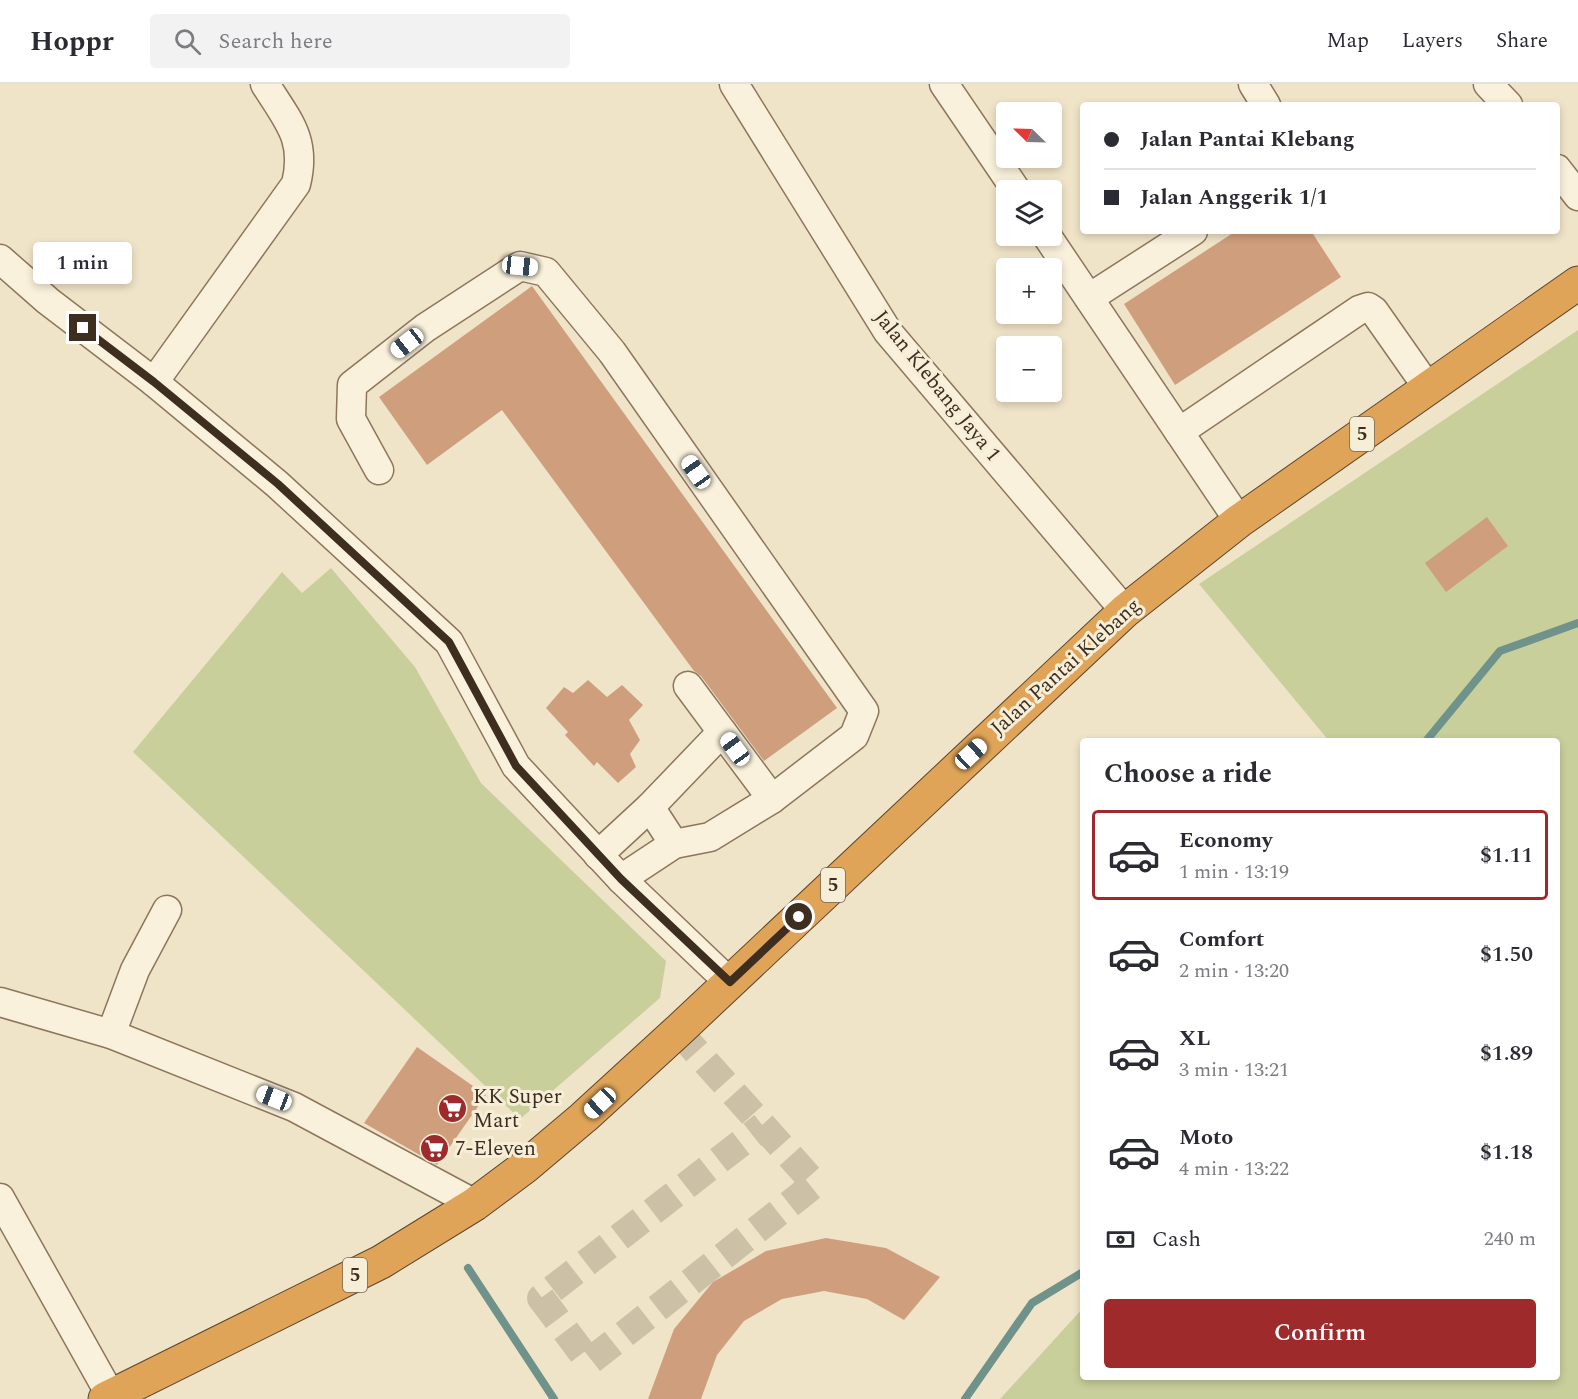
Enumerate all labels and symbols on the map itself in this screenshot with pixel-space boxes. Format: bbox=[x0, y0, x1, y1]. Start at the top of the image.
north arrow bbox=[996, 102, 1062, 168]
callout: 1 min bbox=[34, 241, 132, 283]
car bbox=[501, 255, 539, 277]
street label: Jalan Klebang Jaya 1 bbox=[866, 303, 1008, 469]
route end bbox=[69, 314, 96, 341]
car bbox=[387, 325, 427, 361]
road number: 5 bbox=[1350, 417, 1374, 451]
car bbox=[678, 452, 714, 492]
street label: Jalan Pantai Klebang bbox=[983, 590, 1149, 744]
car bbox=[717, 729, 753, 769]
car bbox=[952, 735, 990, 773]
road number: 5 bbox=[821, 868, 845, 902]
route start bbox=[785, 903, 812, 930]
place label: KK Super Mart bbox=[473, 1081, 562, 1137]
car bbox=[254, 1083, 294, 1113]
car bbox=[581, 1084, 619, 1122]
supermarket icon: KK Super Mart bbox=[436, 1093, 468, 1125]
supermarket icon: 7-Eleven bbox=[418, 1133, 450, 1165]
place label: 7-Eleven bbox=[455, 1133, 536, 1165]
road number: 5 bbox=[343, 1258, 367, 1292]

